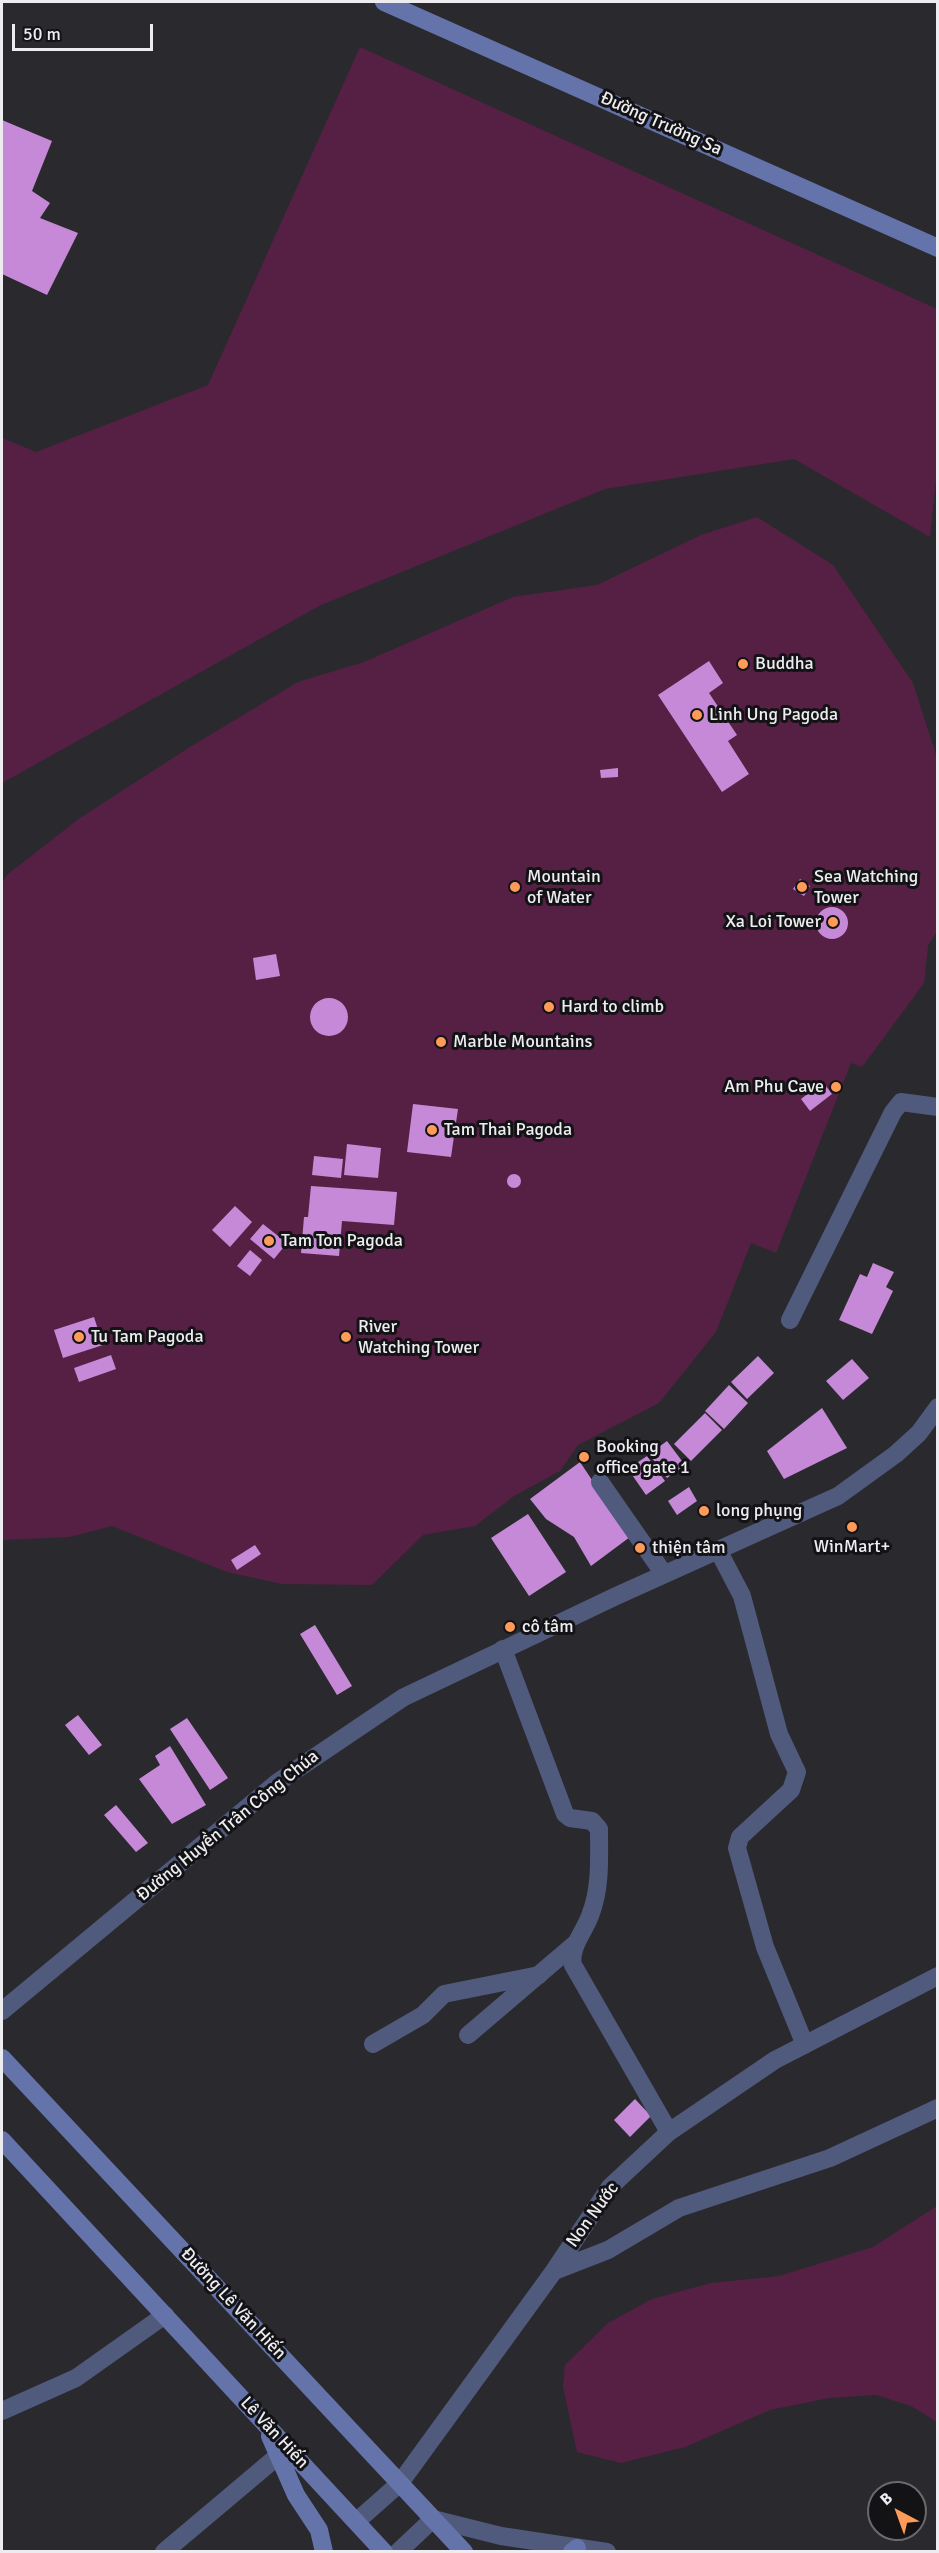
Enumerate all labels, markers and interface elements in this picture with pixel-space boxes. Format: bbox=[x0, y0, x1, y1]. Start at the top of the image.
scale bar bbox=[15, 12, 156, 50]
text: 50 m bbox=[23, 23, 61, 45]
street label: Đường Trường Sa bbox=[597, 88, 725, 160]
place label: Buddha bbox=[755, 653, 814, 675]
marker: Buddha bbox=[736, 657, 750, 671]
place label: Linh Ung Pagoda bbox=[709, 704, 838, 726]
marker: Linh Ung Pagoda bbox=[690, 708, 704, 722]
place label: Mountain of Water bbox=[527, 866, 601, 908]
place label: Sea Watching Tower bbox=[814, 866, 918, 908]
marker: Mountain of Water bbox=[508, 880, 522, 894]
marker: Sea Watching Tower bbox=[795, 880, 809, 894]
place label: Xa Loi Tower bbox=[725, 911, 821, 933]
marker: Xa Loi Tower bbox=[826, 915, 840, 929]
place label: Hard to climb bbox=[561, 996, 664, 1018]
marker: Hard to climb bbox=[542, 1000, 556, 1014]
place label: Marble Mountains bbox=[453, 1031, 592, 1053]
marker: Marble Mountains bbox=[434, 1035, 448, 1049]
place label: Am Phu Cave bbox=[724, 1076, 824, 1098]
marker: Am Phu Cave bbox=[829, 1080, 843, 1094]
place label: Tam Thai Pagoda bbox=[444, 1119, 572, 1141]
marker: Tam Thai Pagoda bbox=[425, 1123, 439, 1137]
place label: Tam Ton Pagoda bbox=[281, 1230, 403, 1252]
marker: Tam Ton Pagoda bbox=[262, 1234, 276, 1248]
place label: River Watching Tower bbox=[358, 1316, 479, 1358]
place label: Tu Tam Pagoda bbox=[91, 1326, 204, 1348]
marker: Tu Tam Pagoda bbox=[72, 1330, 86, 1344]
marker: River Watching Tower bbox=[339, 1330, 353, 1344]
place label: Booking office gate 1 bbox=[596, 1436, 690, 1478]
marker: Booking office gate 1 bbox=[577, 1450, 591, 1464]
place label: long phụng bbox=[716, 1500, 802, 1522]
marker: long phụng bbox=[697, 1504, 711, 1518]
marker: WinMart+ bbox=[845, 1520, 859, 1534]
place label: WinMart+ bbox=[814, 1536, 890, 1558]
place label: thiện tâm bbox=[652, 1537, 726, 1559]
marker: thiện tâm bbox=[633, 1541, 647, 1555]
place label: cô tâm bbox=[522, 1616, 573, 1638]
marker: cô tâm bbox=[503, 1620, 517, 1634]
street label: Đường Huyền Trân Công Chúa bbox=[133, 1746, 323, 1906]
street label: Non Nước bbox=[562, 2178, 624, 2252]
street label: Đường Lê Văn Hiến bbox=[176, 2244, 290, 2364]
street label: Lê Văn Hiến bbox=[235, 2393, 313, 2473]
north arrow bbox=[867, 2481, 927, 2541]
text: B bbox=[876, 2488, 897, 2510]

